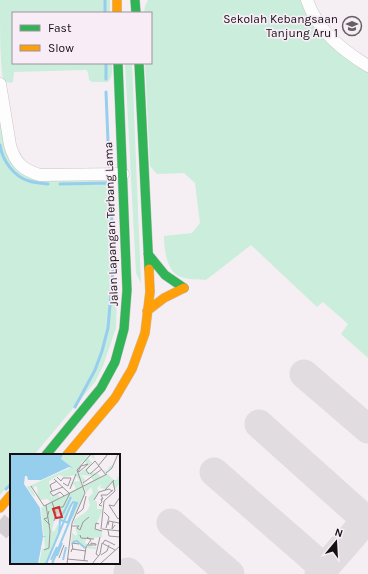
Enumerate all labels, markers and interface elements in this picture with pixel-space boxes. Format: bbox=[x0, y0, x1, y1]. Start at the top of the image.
legend bbox=[12, 12, 152, 64]
place label: Sekolah Kebangsaan Tanjung Aru 1 bbox=[223, 12, 338, 40]
school or university icon: Sekolah Kebangsaan Tanjung Aru 1 bbox=[341, 15, 363, 37]
text: Fast bbox=[48, 21, 72, 35]
text: Slow bbox=[48, 41, 74, 55]
street label: Jalan Lapangan Terbang Lama bbox=[101, 142, 121, 306]
inset map bbox=[10, 454, 120, 564]
north arrow bbox=[316, 522, 356, 562]
text: N bbox=[333, 526, 345, 540]

